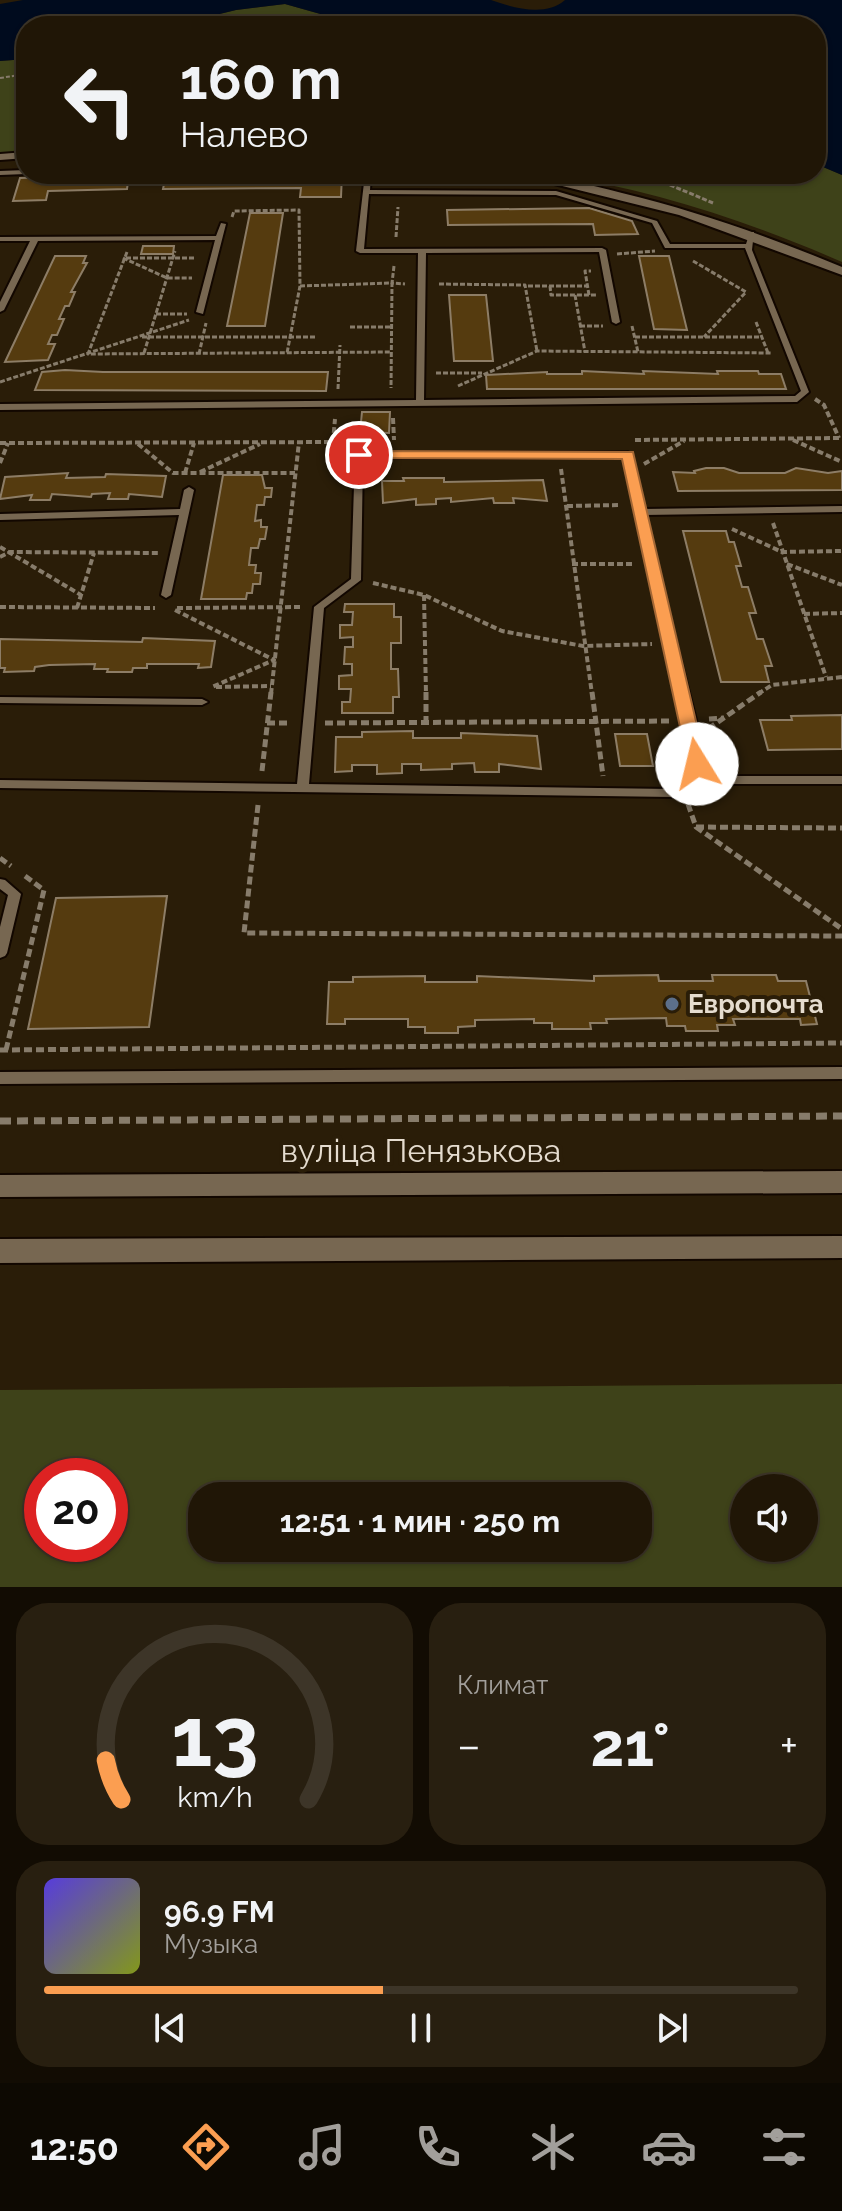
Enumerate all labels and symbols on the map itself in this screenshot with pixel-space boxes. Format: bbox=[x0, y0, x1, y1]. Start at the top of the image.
pin bbox=[325, 421, 393, 489]
position arrow bbox=[655, 722, 739, 806]
place label: Европочта bbox=[688, 989, 824, 1019]
marker: Европочта bbox=[663, 995, 681, 1013]
street label: вуліца Пенязькова bbox=[281, 1132, 561, 1169]
speed limit sign: 20 bbox=[24, 1458, 128, 1562]

